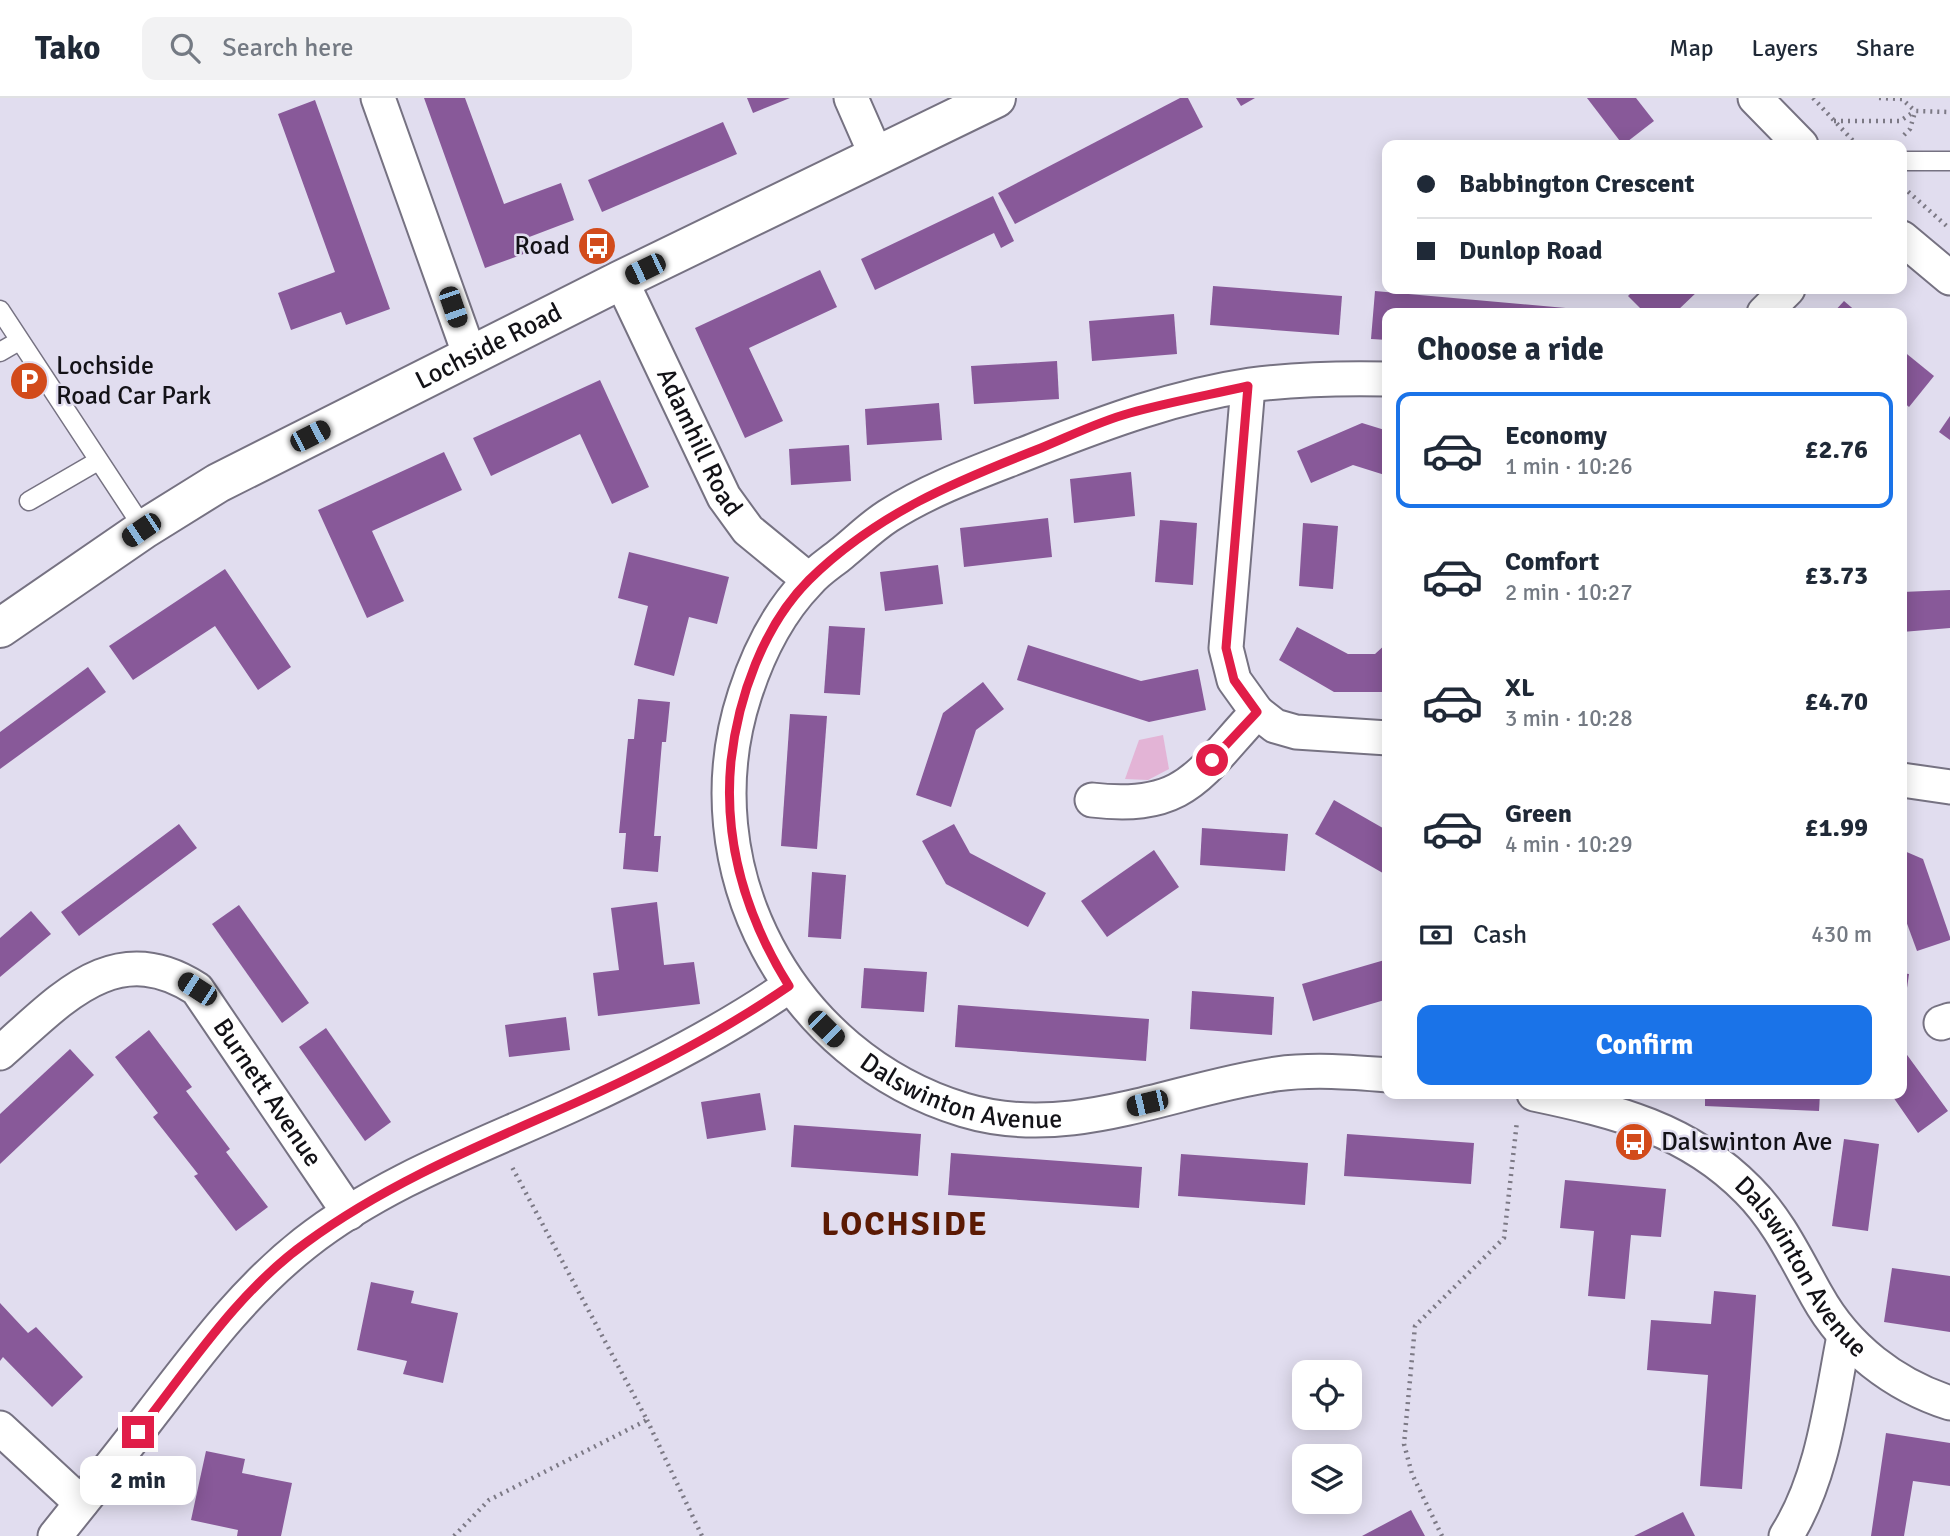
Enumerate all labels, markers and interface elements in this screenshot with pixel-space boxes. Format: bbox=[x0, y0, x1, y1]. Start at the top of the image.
search box bbox=[142, 17, 632, 80]
text: Tako bbox=[35, 28, 100, 69]
icon: search bbox=[166, 29, 204, 67]
text: Search here bbox=[222, 32, 353, 64]
text: Map bbox=[1669, 33, 1714, 63]
text: Layers bbox=[1752, 33, 1818, 63]
text: Share bbox=[1856, 33, 1915, 63]
text: Babbington Crescent bbox=[1459, 168, 1694, 200]
bus stop icon: Road bbox=[576, 225, 618, 267]
place label: Road bbox=[514, 230, 570, 262]
text: Dunlop Road bbox=[1459, 235, 1602, 267]
car bbox=[622, 250, 669, 288]
car bbox=[437, 284, 470, 330]
street label: Lochside Road bbox=[410, 296, 567, 397]
text: Choose a ride bbox=[1417, 330, 1604, 369]
place label: Lochside Road Car Park bbox=[56, 350, 211, 412]
parking icon: Lochside Road Car Park bbox=[8, 360, 50, 402]
street label: Adamhill Road bbox=[649, 363, 749, 523]
car bbox=[287, 417, 334, 455]
icon: car bbox=[1421, 419, 1484, 482]
text: Economy bbox=[1505, 420, 1607, 452]
text: £2.76 bbox=[1804, 434, 1868, 466]
text: 1 min · 10:26 bbox=[1505, 452, 1633, 481]
car bbox=[118, 510, 165, 550]
icon: car bbox=[1421, 545, 1484, 608]
text: Comfort bbox=[1505, 546, 1599, 578]
text: £3.73 bbox=[1804, 560, 1868, 592]
text: 2 min · 10:27 bbox=[1505, 578, 1633, 607]
icon: car bbox=[1421, 671, 1484, 734]
text: XL bbox=[1505, 672, 1535, 704]
text: £4.70 bbox=[1804, 686, 1868, 718]
text: 3 min · 10:28 bbox=[1505, 704, 1633, 733]
route start bbox=[1196, 744, 1228, 776]
icon: car bbox=[1421, 797, 1484, 860]
text: Green bbox=[1505, 798, 1572, 830]
text: £1.99 bbox=[1804, 812, 1868, 844]
text: 4 min · 10:29 bbox=[1505, 830, 1633, 859]
icon: cash bbox=[1417, 916, 1455, 954]
text: Cash bbox=[1473, 919, 1527, 951]
text: 430 m bbox=[1811, 920, 1872, 949]
car bbox=[174, 969, 221, 1009]
button: Confirm bbox=[1417, 1005, 1872, 1085]
car bbox=[804, 1007, 849, 1051]
street label: Burnett Avenue bbox=[206, 1013, 329, 1173]
street label: Dalswinton Avenue bbox=[854, 1046, 1063, 1136]
car bbox=[1125, 1088, 1170, 1118]
bus stop icon: Dalswinton Ave bbox=[1613, 1121, 1655, 1163]
place label: Dalswinton Ave bbox=[1661, 1126, 1832, 1158]
street label: Dalswinton Avenue bbox=[1728, 1170, 1873, 1365]
district label: LOCHSIDE bbox=[821, 1204, 989, 1245]
map controls bbox=[1292, 1360, 1362, 1514]
button: locate bbox=[1292, 1360, 1362, 1430]
route end bbox=[122, 1416, 154, 1448]
button: layers bbox=[1292, 1444, 1362, 1514]
callout: 2 min bbox=[80, 1456, 196, 1506]
text: 2 min bbox=[110, 1466, 166, 1495]

